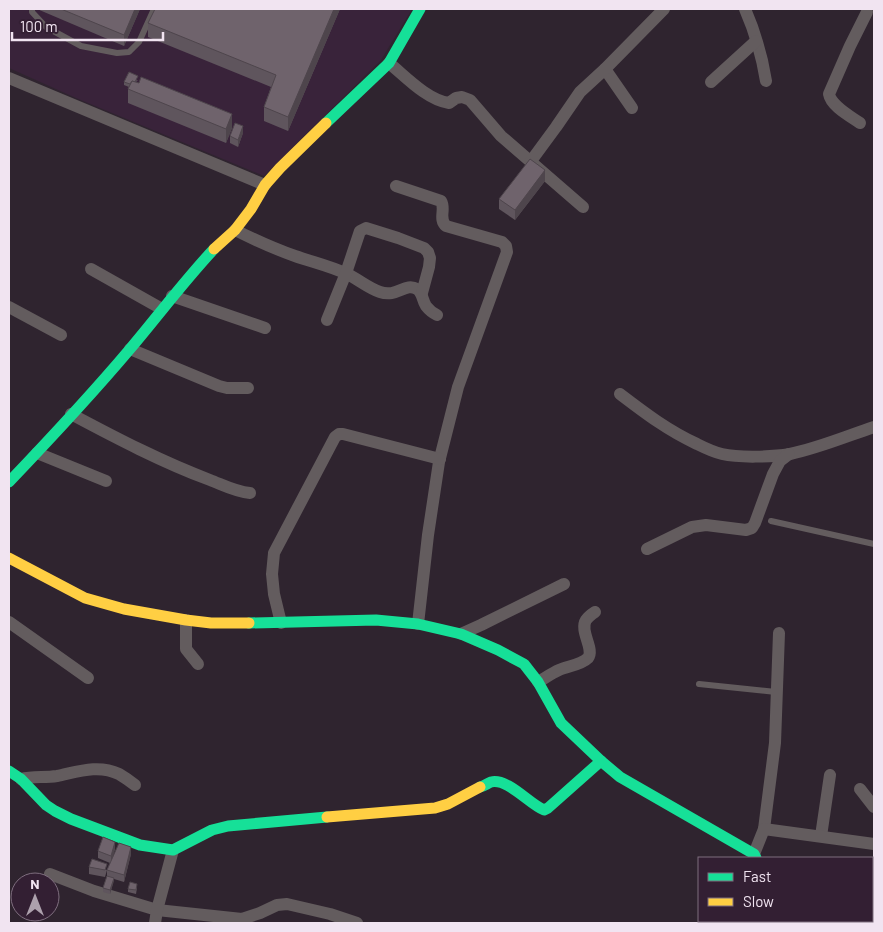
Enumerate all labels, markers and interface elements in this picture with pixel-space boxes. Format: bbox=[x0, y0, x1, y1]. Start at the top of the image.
scale bar bbox=[12, 10, 164, 42]
text: 100 m bbox=[20, 17, 58, 35]
legend bbox=[698, 857, 873, 922]
text: Fast bbox=[743, 867, 771, 885]
north arrow bbox=[10, 872, 60, 922]
text: N bbox=[30, 875, 40, 892]
text: Slow bbox=[743, 892, 774, 910]

